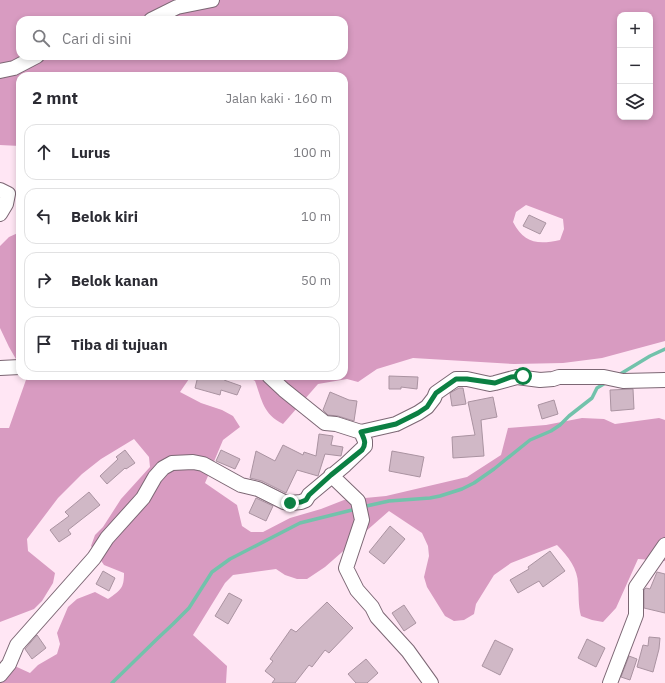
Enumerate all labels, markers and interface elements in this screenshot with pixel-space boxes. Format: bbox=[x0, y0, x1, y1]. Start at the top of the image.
map controls bbox=[617, 12, 653, 120]
button: + bbox=[617, 12, 653, 48]
search box bbox=[16, 16, 348, 60]
icon: search bbox=[30, 27, 52, 49]
text: Cari di sini bbox=[62, 29, 131, 48]
button: − bbox=[617, 48, 653, 84]
button: layers bbox=[617, 84, 653, 120]
text: 2 mnt bbox=[32, 87, 78, 109]
text: Jalan kaki · 160 m bbox=[225, 90, 332, 107]
icon: ahead bbox=[33, 141, 55, 163]
text: Lurus bbox=[71, 143, 110, 162]
text: 100 m bbox=[293, 144, 331, 161]
icon: left bbox=[33, 205, 55, 227]
text: Belok kiri bbox=[71, 207, 138, 226]
text: 10 m bbox=[301, 208, 331, 225]
icon: right bbox=[33, 269, 55, 291]
text: Belok kanan bbox=[71, 271, 158, 290]
text: 50 m bbox=[301, 272, 331, 289]
icon: arrive bbox=[33, 333, 55, 355]
text: Tiba di tujuan bbox=[71, 335, 168, 354]
route start bbox=[514, 367, 532, 385]
route end bbox=[281, 494, 299, 512]

